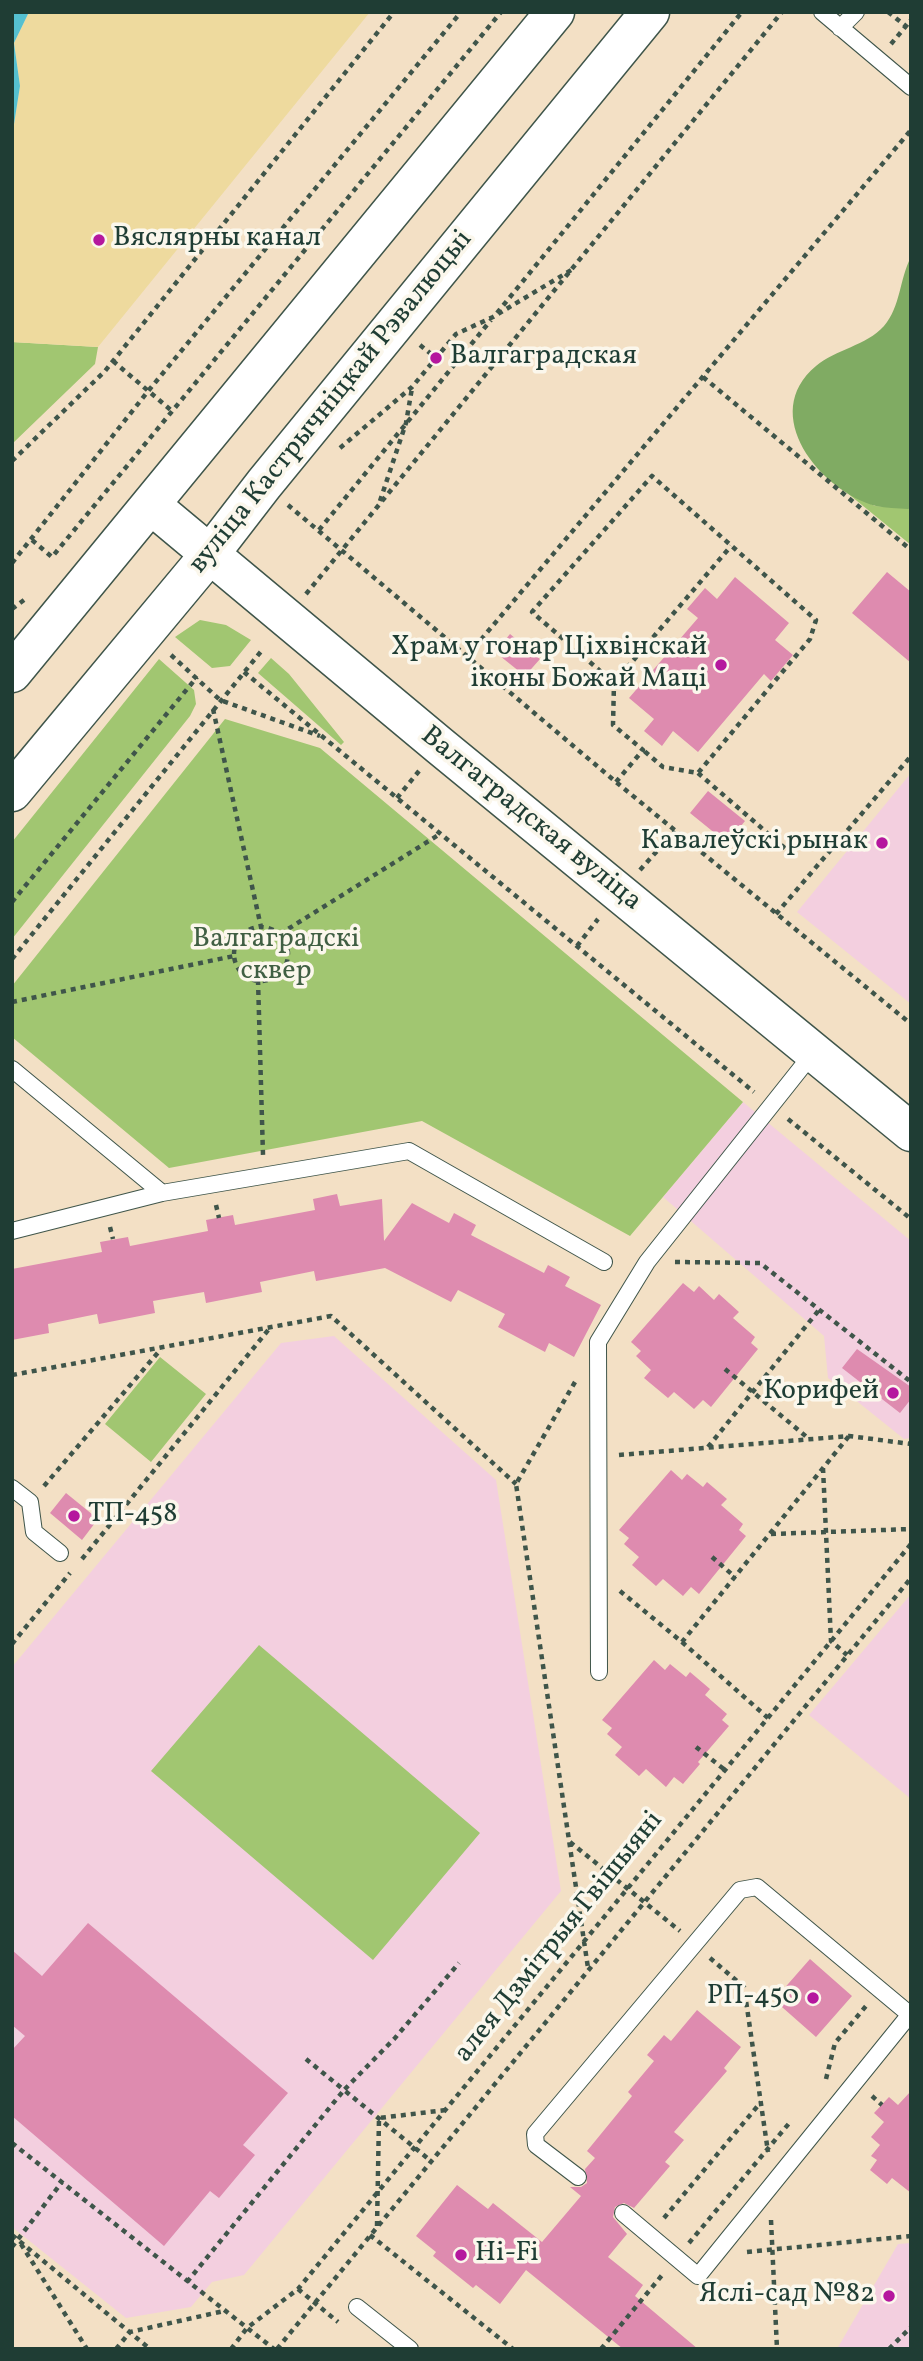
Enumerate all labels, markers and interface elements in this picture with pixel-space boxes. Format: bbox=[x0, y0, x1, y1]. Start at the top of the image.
place label: Вяслярны канал bbox=[113, 223, 321, 257]
street label: вуліца Кастрычніцкай Рэвалюцыі bbox=[183, 225, 481, 581]
marker: Вяслярны канал bbox=[91, 232, 107, 248]
place label: Валгаградская bbox=[450, 341, 637, 375]
marker: Валгаградская bbox=[428, 350, 444, 366]
place label: Храм у гонар Ціхвінскай іконы Божай Маці bbox=[391, 632, 707, 698]
marker: Храм у гонар Ціхвінскай іконы Божай Маці bbox=[713, 657, 729, 673]
street label: Валгаградская вуліца bbox=[413, 720, 647, 920]
place label: Кавалеўскі рынак bbox=[641, 826, 868, 860]
marker: Кавалеўскі рынак bbox=[874, 835, 890, 851]
park label: Валгаградскі сквер bbox=[193, 924, 359, 990]
place label: Корифей bbox=[763, 1376, 879, 1410]
marker: Корифей bbox=[885, 1385, 901, 1401]
place label: ТП-458 bbox=[88, 1499, 177, 1533]
marker: ТП-458 bbox=[66, 1508, 82, 1524]
street label: алея Дзмітрыя Гвішыяні bbox=[448, 1806, 672, 2070]
place label: РП-450 bbox=[707, 1981, 799, 2015]
marker: РП-450 bbox=[805, 1990, 821, 2006]
place label: Hi-Fi bbox=[475, 2238, 539, 2272]
marker: Hi-Fi bbox=[453, 2247, 469, 2263]
place label: Яслі-сад №82 bbox=[699, 2279, 875, 2313]
marker: Яслі-сад №82 bbox=[881, 2288, 897, 2304]

